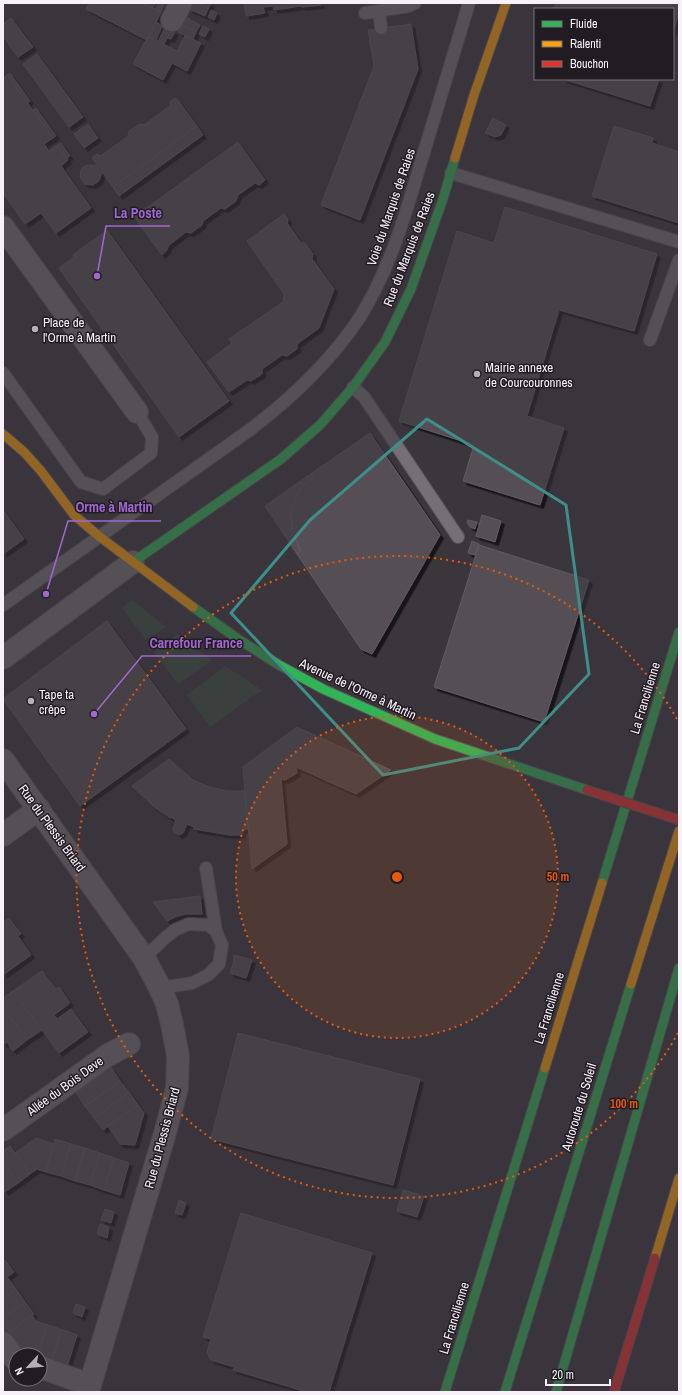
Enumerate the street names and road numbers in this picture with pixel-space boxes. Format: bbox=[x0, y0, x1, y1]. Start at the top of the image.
street label: Voie du Marquis de Raies bbox=[363, 146, 419, 268]
street label: Rue du Marquis de Raies bbox=[379, 189, 439, 309]
street label: Avenue de l'Orme à Martin bbox=[296, 654, 419, 724]
street label: La Francilienne bbox=[626, 660, 664, 736]
street label: Rue du Plessis Briard bbox=[15, 781, 89, 875]
street label: La Francilienne bbox=[530, 970, 568, 1046]
street label: Allée du Bois Deve bbox=[23, 1052, 107, 1120]
street label: Autoroute du Soleil bbox=[557, 1061, 600, 1154]
street label: Rue du Plessis Briard bbox=[140, 1086, 184, 1190]
street label: La Francilienne bbox=[435, 1280, 473, 1356]

